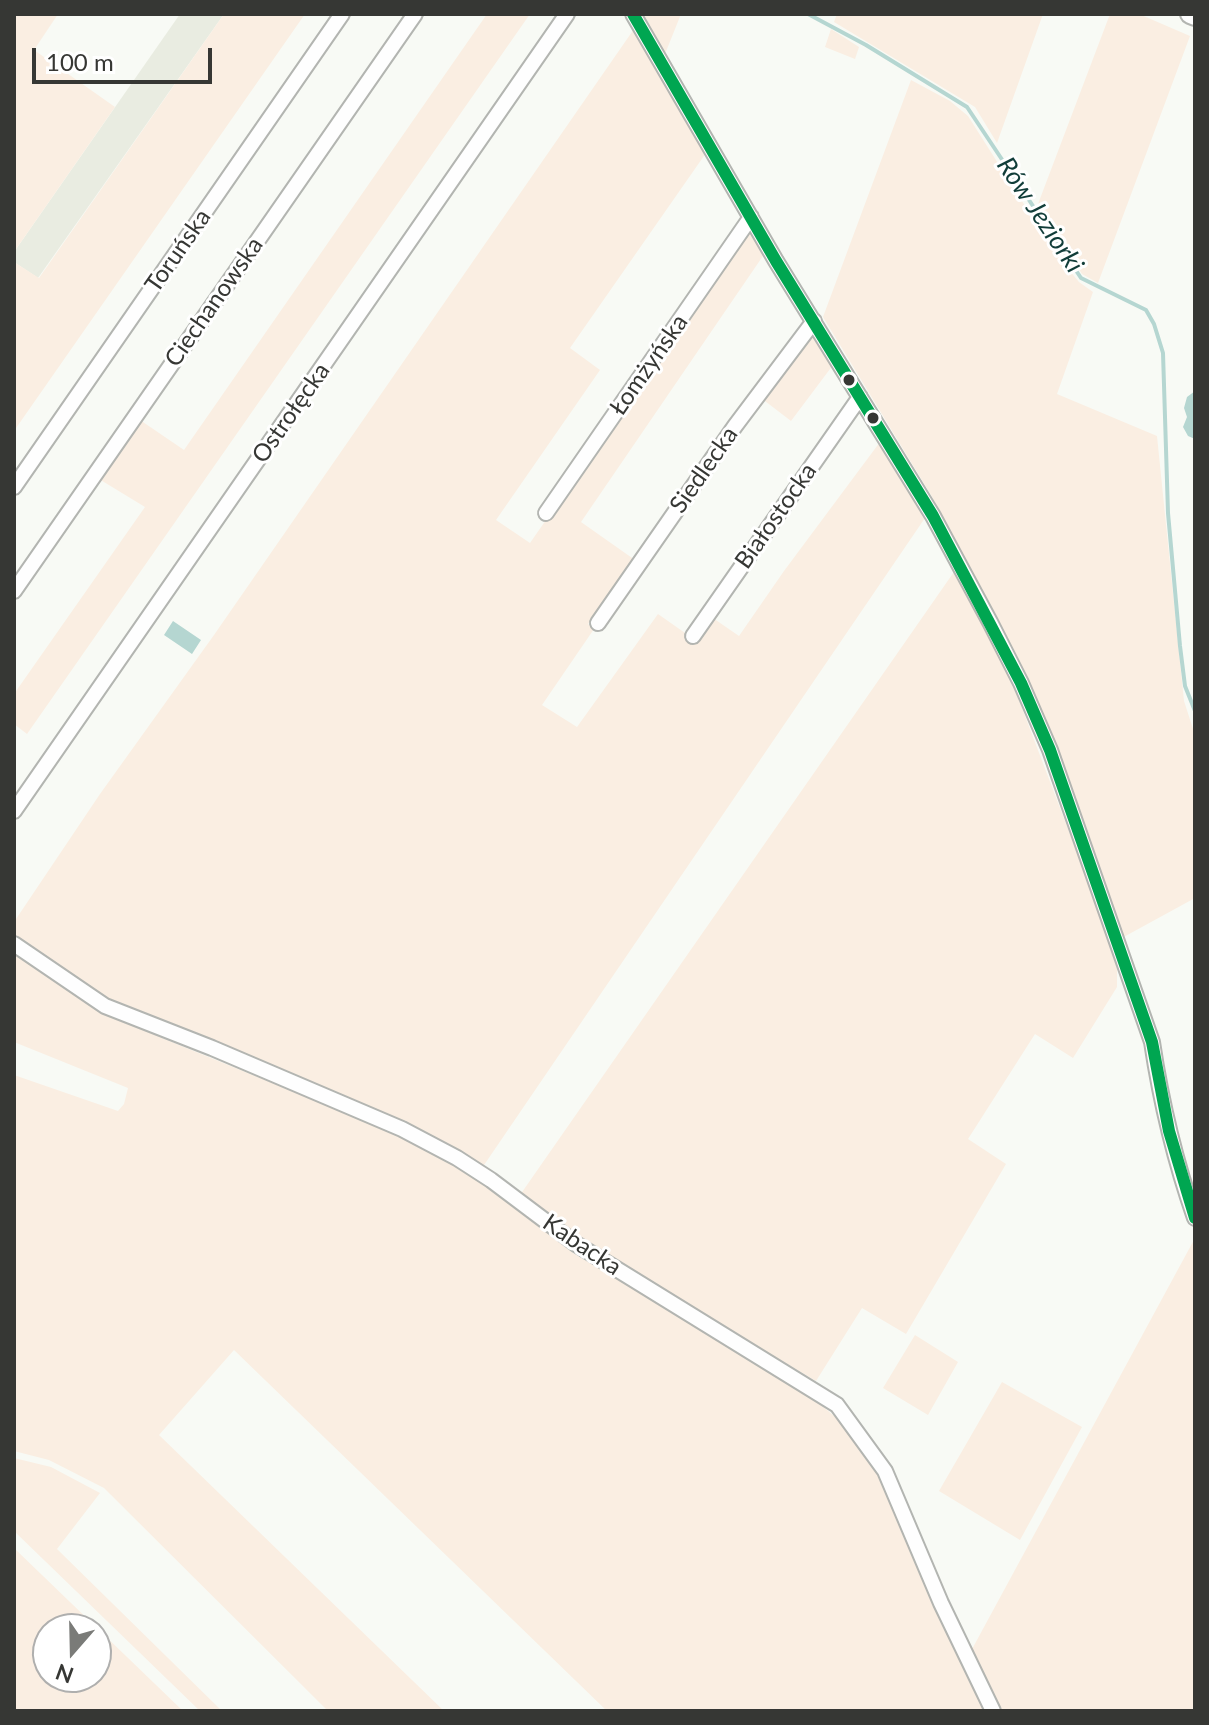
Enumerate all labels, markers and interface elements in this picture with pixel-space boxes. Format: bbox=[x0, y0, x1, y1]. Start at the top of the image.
scale bar bbox=[36, 32, 216, 82]
text: 100 m bbox=[46, 47, 114, 76]
water label: Rów Jeziorki bbox=[990, 151, 1090, 279]
street label: Toruńska bbox=[139, 204, 217, 298]
street label: Ciechanowska bbox=[159, 232, 269, 372]
street label: Łomżyńska bbox=[604, 309, 694, 421]
street label: Ostrołęcka bbox=[246, 357, 336, 469]
unlabelled marker bbox=[841, 372, 857, 388]
unlabelled marker bbox=[865, 410, 881, 426]
street label: Siedlecka bbox=[664, 421, 744, 519]
street label: Białostocka bbox=[729, 458, 823, 574]
street label: Kabacka bbox=[537, 1208, 627, 1282]
north arrow bbox=[32, 1613, 112, 1693]
text: N bbox=[52, 1659, 77, 1690]

